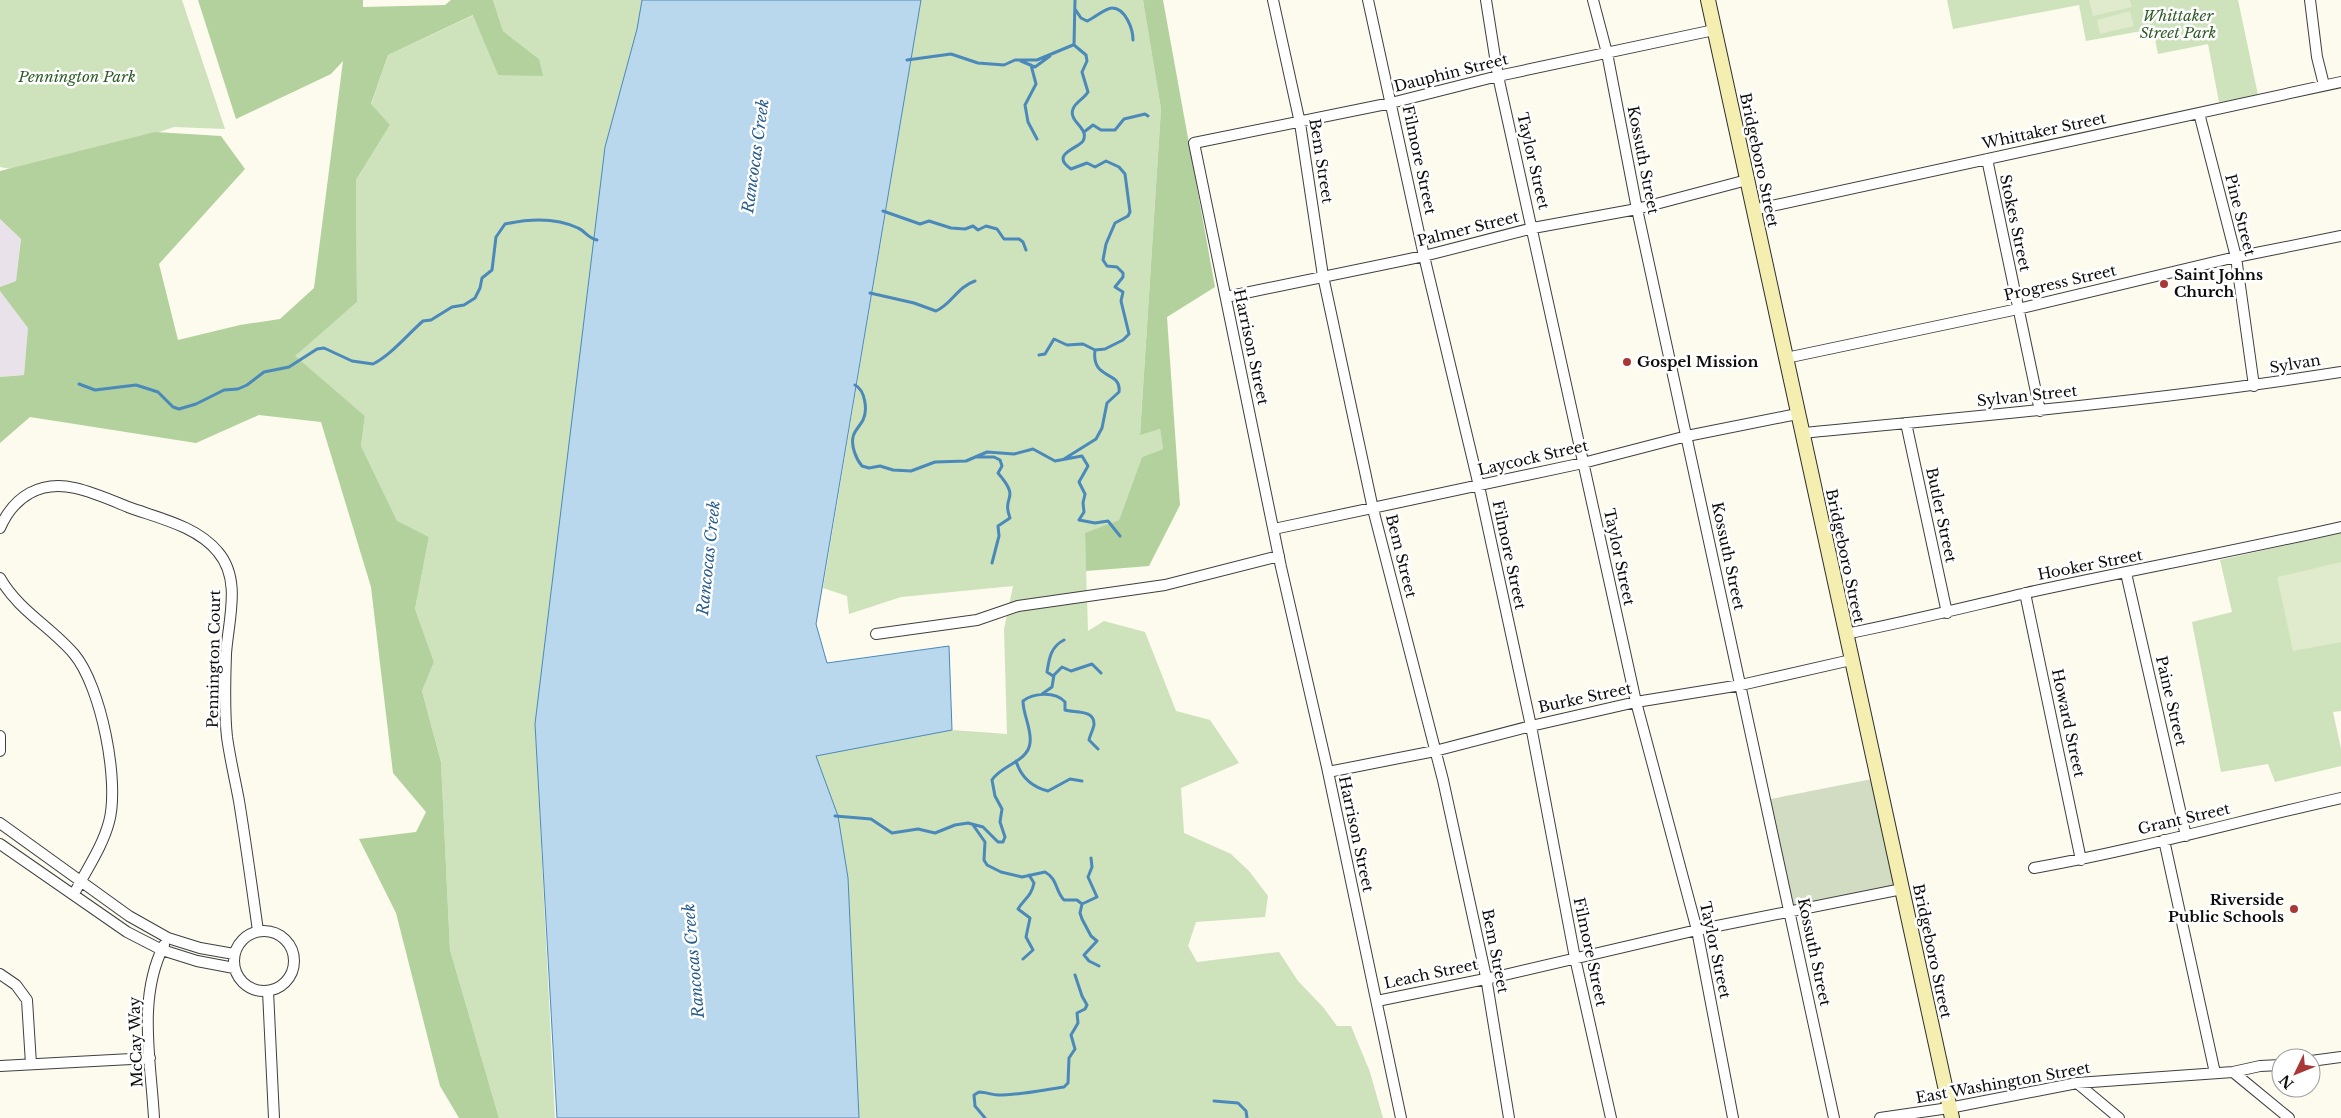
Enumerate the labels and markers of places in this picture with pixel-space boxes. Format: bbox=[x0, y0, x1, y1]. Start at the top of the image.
place label: Saint Johns Church bbox=[2174, 265, 2263, 301]
marker: Saint Johns Church bbox=[2158, 278, 2170, 290]
place label: Gospel Mission bbox=[1637, 352, 1758, 371]
marker: Gospel Mission bbox=[1621, 356, 1633, 368]
place label: Riverside Public Schools bbox=[2168, 890, 2284, 926]
marker: Riverside Public Schools bbox=[2288, 903, 2300, 915]

